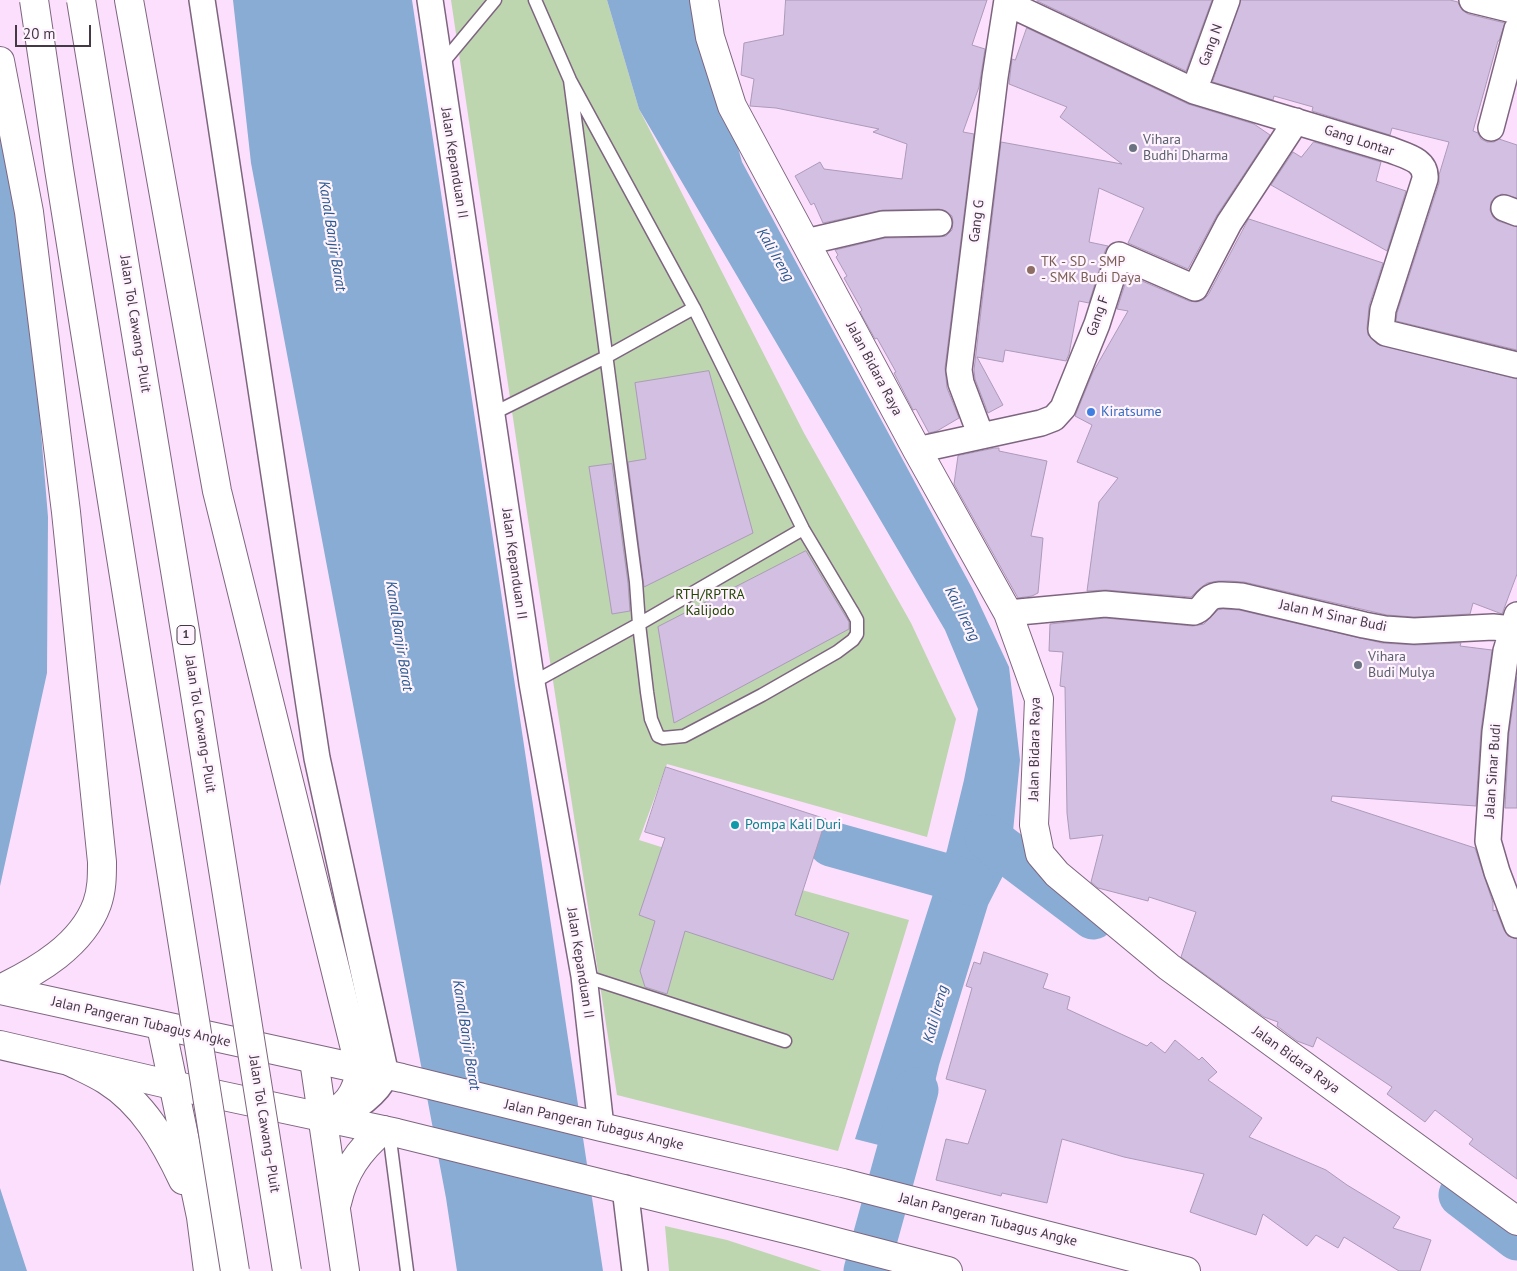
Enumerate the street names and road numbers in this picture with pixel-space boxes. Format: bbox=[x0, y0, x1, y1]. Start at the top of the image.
street label: Gang N bbox=[1196, 22, 1226, 68]
street label: Jalan Kepanduan II bbox=[437, 106, 471, 220]
street label: Gang Lontar bbox=[1322, 122, 1396, 160]
street label: Gang G bbox=[966, 199, 988, 243]
street label: Jalan Tol Cawang–Pluit bbox=[116, 254, 154, 394]
street label: Gang F bbox=[1083, 294, 1113, 338]
street label: Jalan Bidara Raya bbox=[842, 319, 906, 419]
street label: Jalan Kepanduan II bbox=[498, 507, 530, 621]
street label: Jalan M Sinar Budi bbox=[1278, 596, 1388, 636]
road number: 1 bbox=[177, 626, 195, 644]
street label: Jalan Tol Cawang–Pluit bbox=[181, 654, 219, 794]
street label: Jalan Bidara Raya bbox=[1026, 697, 1044, 801]
street label: Jalan Sinar Budi bbox=[1481, 723, 1505, 819]
street label: Jalan Kepanduan II bbox=[563, 906, 597, 1020]
street label: Jalan Pangeran Tubagus Angke bbox=[50, 993, 232, 1051]
street label: Jalan Bidara Raya bbox=[1249, 1023, 1343, 1097]
street label: Jalan Tol Cawang–Pluit bbox=[245, 1054, 283, 1194]
street label: Jalan Pangeran Tubagus Angke bbox=[503, 1096, 685, 1154]
street label: Jalan Pangeran Tubagus Angke bbox=[897, 1190, 1079, 1250]

